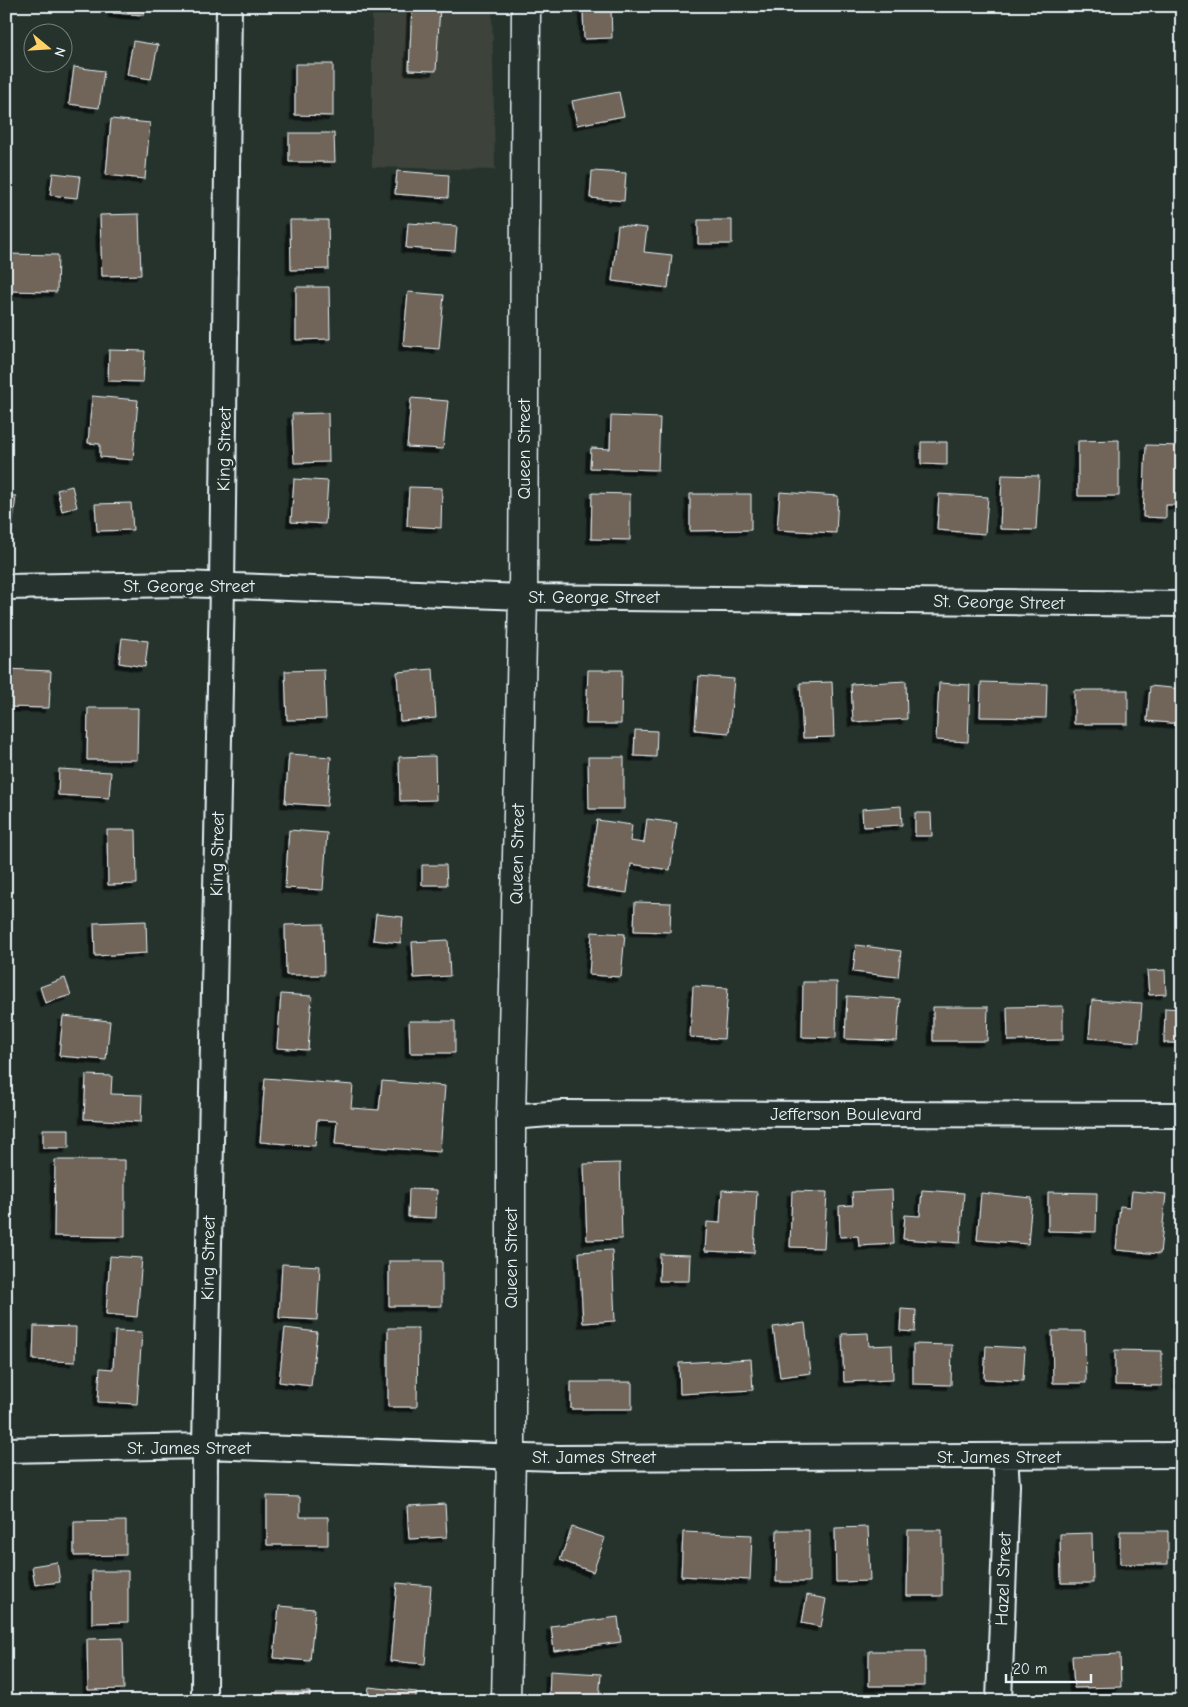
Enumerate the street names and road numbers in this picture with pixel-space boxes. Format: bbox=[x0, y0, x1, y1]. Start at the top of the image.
street label: Queen Street bbox=[514, 398, 535, 500]
street label: King Street bbox=[213, 406, 236, 492]
street label: St. George Street bbox=[123, 576, 256, 597]
street label: St. George Street bbox=[528, 587, 661, 608]
street label: St. George Street bbox=[933, 591, 1066, 614]
street label: Queen Street bbox=[506, 802, 529, 905]
street label: King Street bbox=[206, 811, 229, 897]
street label: Jefferson Boulevard bbox=[770, 1104, 922, 1125]
street label: Queen Street bbox=[501, 1207, 522, 1309]
street label: King Street bbox=[197, 1215, 220, 1301]
street label: St. James Street bbox=[127, 1438, 252, 1459]
street label: St. James Street bbox=[532, 1447, 657, 1468]
street label: St. James Street bbox=[937, 1447, 1062, 1468]
street label: Hazel Street bbox=[991, 1531, 1016, 1626]

